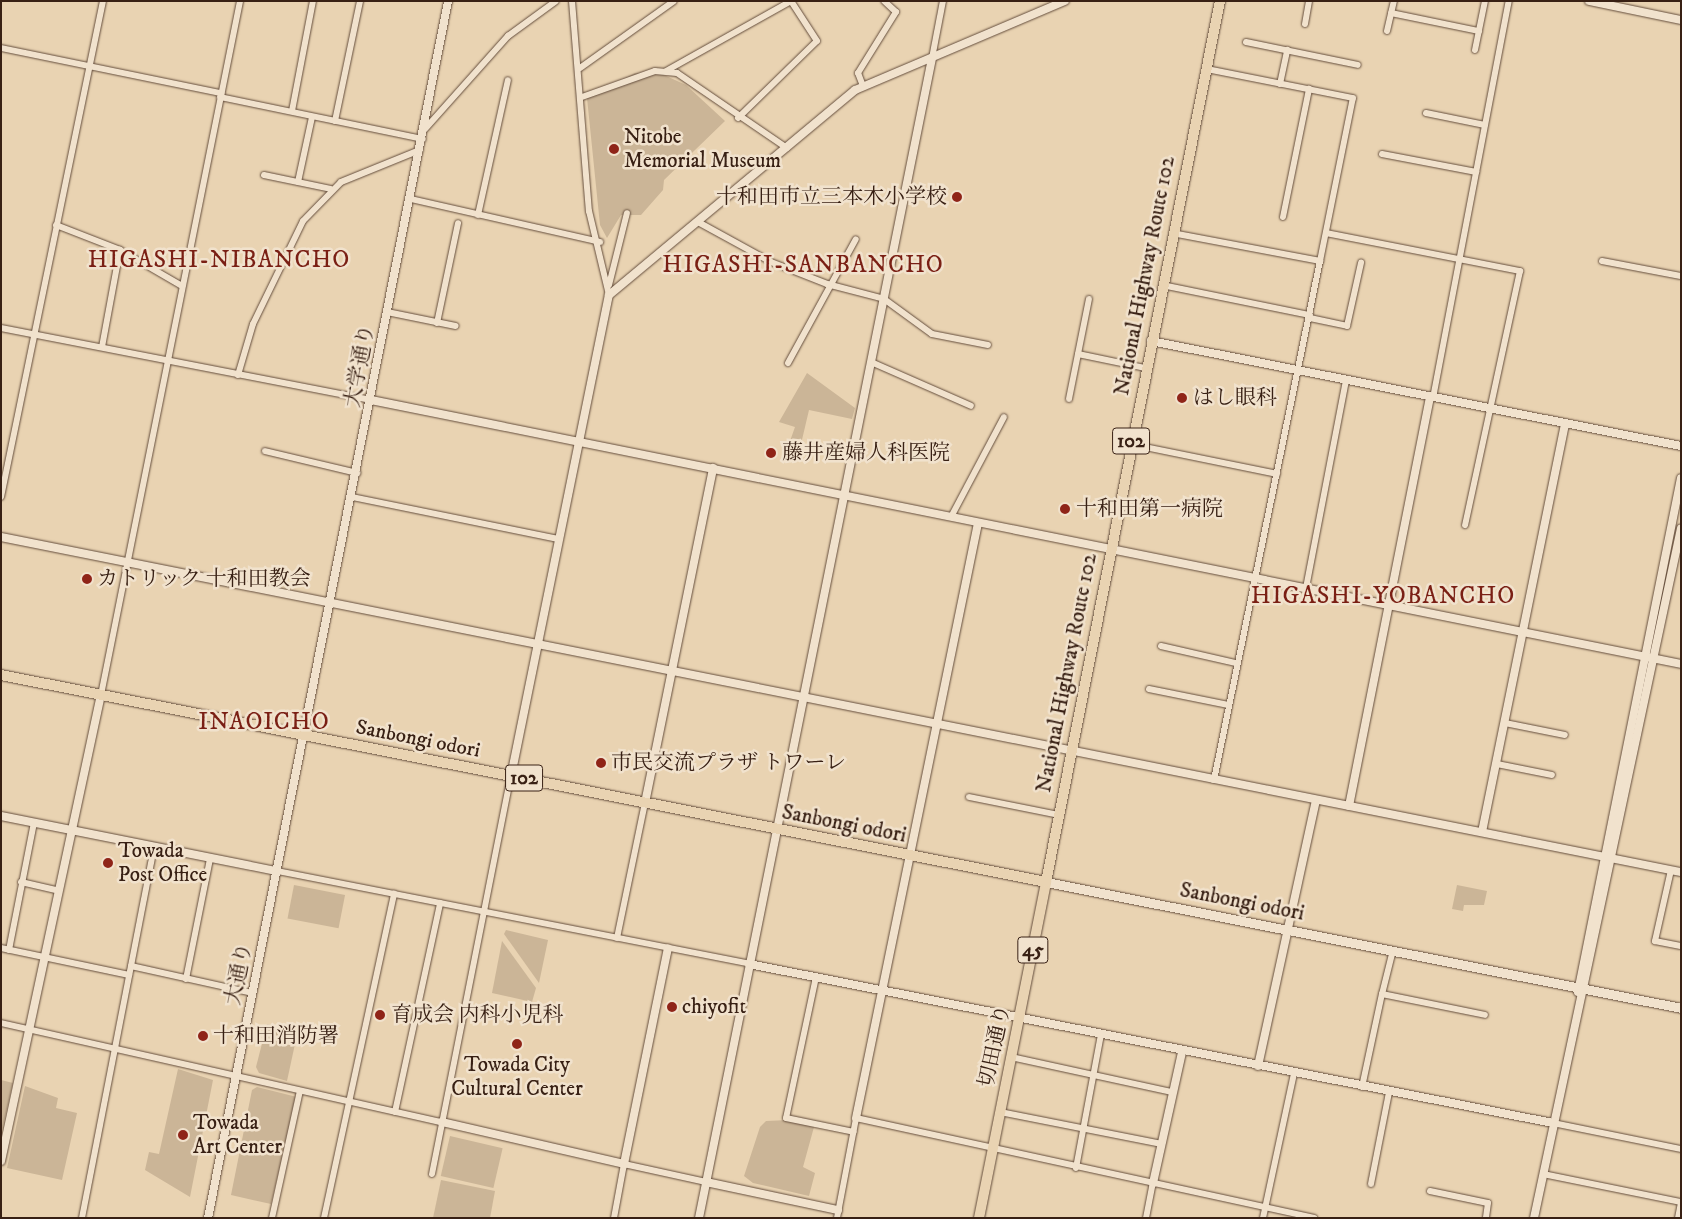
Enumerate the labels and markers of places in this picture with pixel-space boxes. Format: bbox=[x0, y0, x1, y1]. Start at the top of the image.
place label: Nitobe Memorial Museum bbox=[624, 124, 781, 174]
marker: Nitobe Memorial Museum bbox=[608, 143, 620, 155]
place label: 十和田市立三本木小学校 bbox=[716, 184, 947, 210]
marker: 十和田市立三本木小学校 bbox=[951, 191, 963, 203]
place label: はし眼科 bbox=[1193, 385, 1277, 411]
marker: はし眼科 bbox=[1175, 391, 1189, 405]
place label: 藤井産婦人科医院 bbox=[782, 440, 950, 466]
marker: 藤井産婦人科医院 bbox=[764, 446, 778, 460]
place label: 十和田第一病院 bbox=[1076, 496, 1223, 522]
marker: 十和田第一病院 bbox=[1058, 502, 1072, 516]
place label: カトリック 十和田教会 bbox=[97, 566, 312, 592]
marker: カトリック 十和田教会 bbox=[81, 573, 93, 585]
place label: 市民交流プラザ トワーレ bbox=[611, 750, 847, 776]
marker: 市民交流プラザ トワーレ bbox=[595, 757, 607, 769]
place label: Towada Post Office bbox=[118, 838, 207, 888]
marker: Towada Post Office bbox=[102, 857, 114, 869]
place label: chiyofit bbox=[682, 994, 746, 1020]
marker: chiyofit bbox=[666, 1001, 678, 1013]
place label: 育成会 内科小児科 bbox=[391, 1002, 564, 1028]
marker: 育成会 内科小児科 bbox=[373, 1008, 387, 1022]
place label: 十和田消防署 bbox=[213, 1023, 339, 1049]
marker: 十和田消防署 bbox=[197, 1030, 209, 1042]
marker: Towada City Cultural Center bbox=[511, 1038, 523, 1050]
place label: Towada City Cultural Center bbox=[451, 1052, 583, 1102]
place label: Towada Art Center bbox=[193, 1110, 282, 1160]
marker: Towada Art Center bbox=[177, 1129, 189, 1141]

